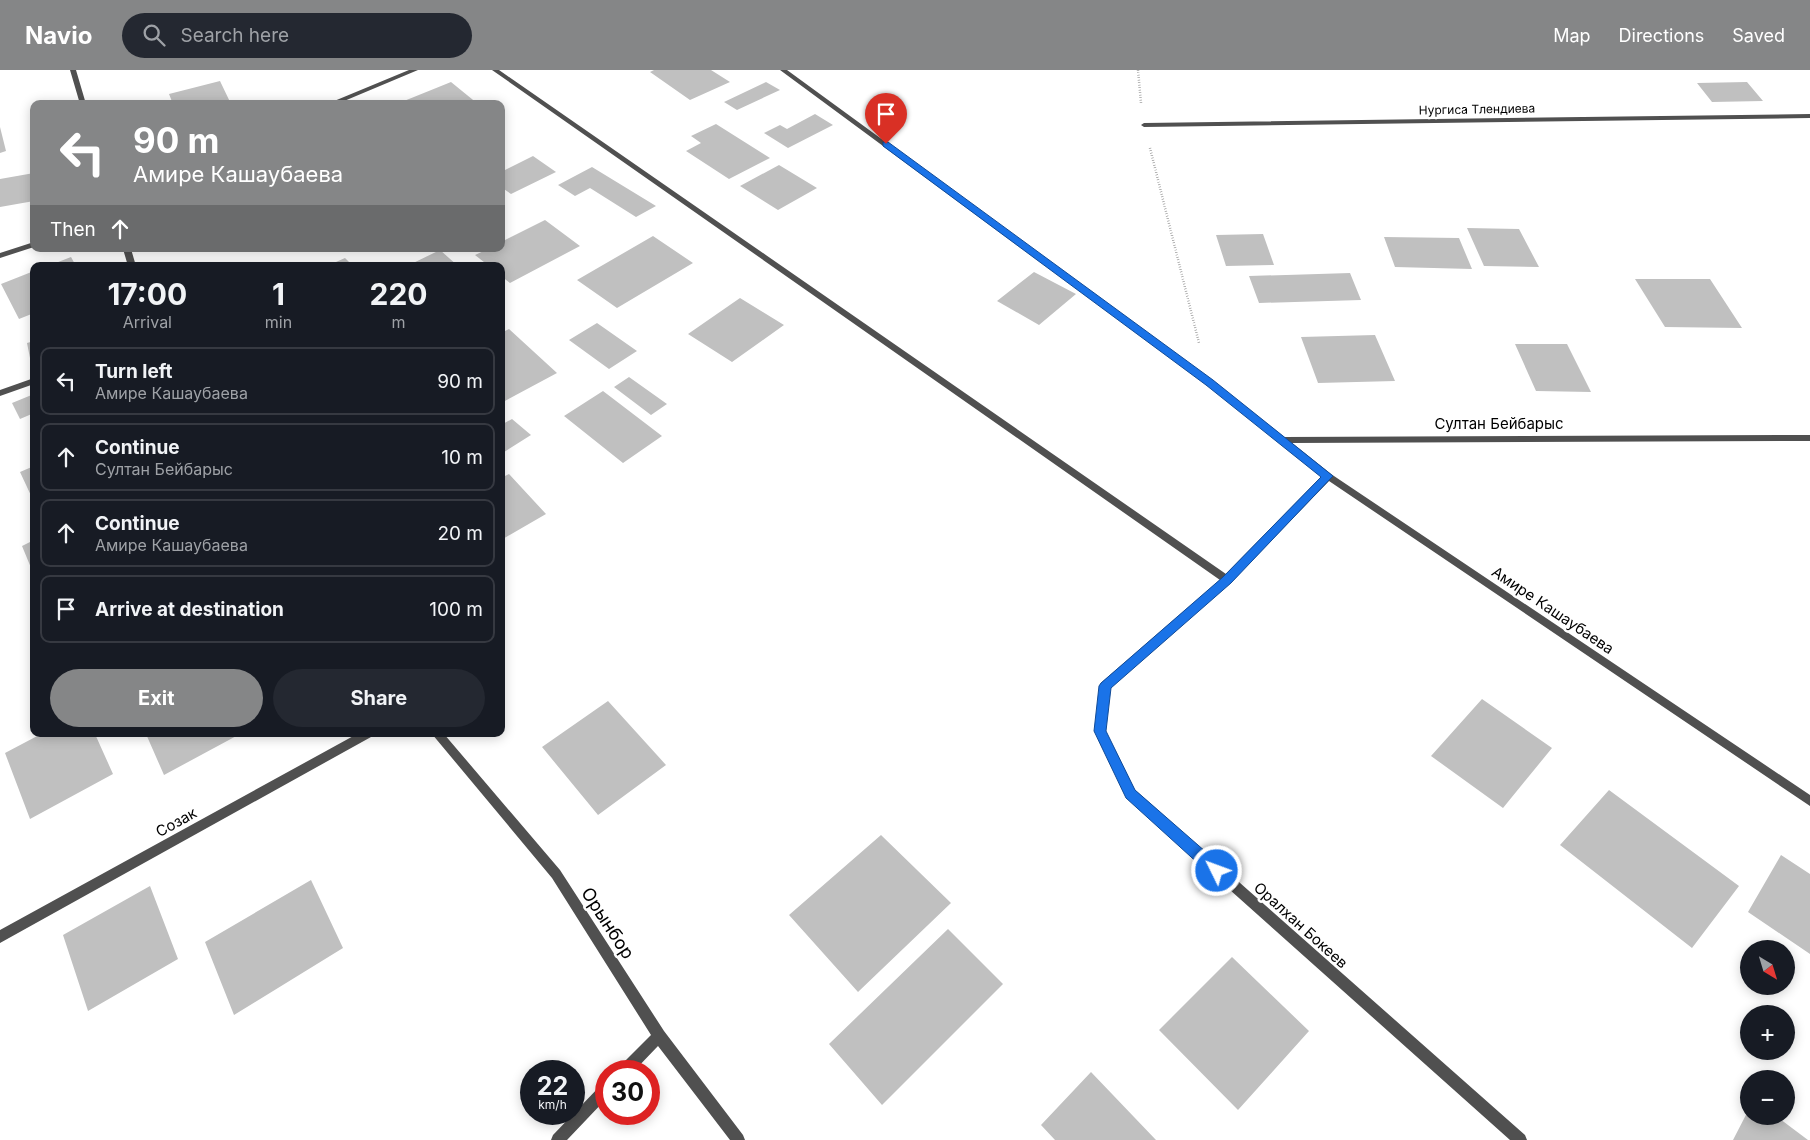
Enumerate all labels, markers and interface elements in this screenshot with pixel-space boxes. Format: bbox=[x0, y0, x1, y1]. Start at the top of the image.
search box bbox=[122, 13, 472, 58]
text: Navio bbox=[25, 21, 92, 50]
icon: search bbox=[140, 21, 168, 49]
text: Search here bbox=[180, 24, 289, 47]
text: Map bbox=[1553, 25, 1591, 46]
text: Directions bbox=[1619, 25, 1704, 46]
text: Saved bbox=[1732, 25, 1785, 46]
pin bbox=[865, 93, 907, 144]
icon: arrive bbox=[872, 100, 900, 128]
street label: Нургиса Тлендиева bbox=[1419, 100, 1535, 118]
text: 90 m bbox=[133, 119, 220, 161]
icon: left bbox=[50, 120, 115, 185]
text: Амире Кашаубаева bbox=[133, 161, 343, 187]
icon: ahead bbox=[106, 215, 134, 243]
text: Then bbox=[50, 218, 96, 241]
text: 17:00 bbox=[107, 276, 187, 312]
text: 1 bbox=[272, 276, 285, 312]
text: 220 bbox=[370, 276, 428, 312]
text: Arrival bbox=[123, 312, 172, 332]
text: min bbox=[265, 312, 292, 332]
text: m bbox=[392, 312, 406, 332]
text: Turn left bbox=[95, 360, 173, 383]
icon: left bbox=[52, 367, 80, 395]
text: 90 m bbox=[437, 370, 483, 393]
text: Амире Кашаубаева bbox=[95, 383, 248, 403]
street label: Султан Бейбарыс bbox=[1434, 414, 1564, 433]
text: Continue bbox=[95, 436, 180, 459]
icon: ahead bbox=[52, 443, 80, 471]
text: 10 m bbox=[441, 446, 483, 469]
text: Султан Бейбарыс bbox=[95, 459, 233, 479]
text: Continue bbox=[95, 512, 180, 535]
icon: ahead bbox=[52, 519, 80, 547]
text: 20 m bbox=[437, 522, 483, 545]
text: Амире Кашаубаева bbox=[95, 535, 248, 555]
street label: Амире Кашаубаева bbox=[1488, 562, 1618, 658]
icon: arrive bbox=[52, 595, 80, 623]
text: Arrive at destination bbox=[95, 598, 284, 621]
text: 100 m bbox=[429, 598, 483, 621]
button: Exit bbox=[50, 669, 263, 727]
button: Share bbox=[273, 669, 485, 727]
street label: Созак bbox=[152, 803, 200, 841]
position arrow bbox=[1190, 844, 1242, 896]
street label: Оралхан Бокеев bbox=[1250, 878, 1352, 972]
street label: Орынбор bbox=[577, 883, 639, 963]
north arrow bbox=[1740, 940, 1795, 995]
map controls bbox=[1740, 940, 1795, 1125]
button: + bbox=[1740, 1005, 1795, 1060]
speed limit sign: 30 bbox=[595, 1060, 660, 1125]
button: − bbox=[1740, 1070, 1795, 1125]
text: 22 bbox=[537, 1071, 568, 1101]
text: km/h bbox=[538, 1097, 567, 1112]

